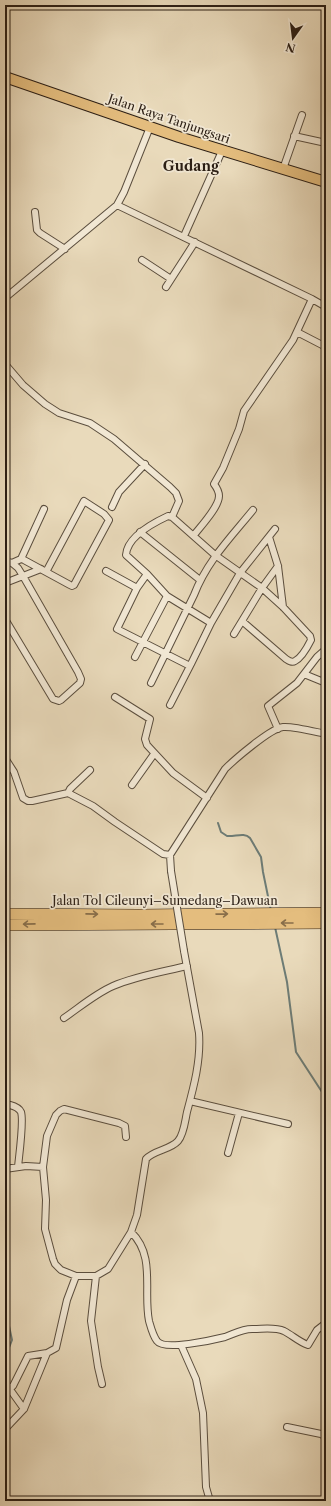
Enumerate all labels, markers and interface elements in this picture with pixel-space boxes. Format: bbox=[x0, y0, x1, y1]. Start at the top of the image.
north arrow bbox=[273, 18, 313, 58]
text: N bbox=[284, 40, 297, 56]
street label: Jalan Raya Tanjungsari bbox=[104, 90, 232, 147]
district label: Gudang bbox=[163, 157, 220, 175]
street label: Jalan Tol Cileunyi–Sumedang–Dawuan bbox=[50, 893, 278, 908]
one-way arrow bbox=[215, 910, 228, 918]
one-way arrow bbox=[85, 911, 98, 918]
one-way arrow bbox=[281, 919, 294, 927]
one-way arrow bbox=[151, 920, 164, 928]
one-way arrow bbox=[23, 921, 36, 928]

